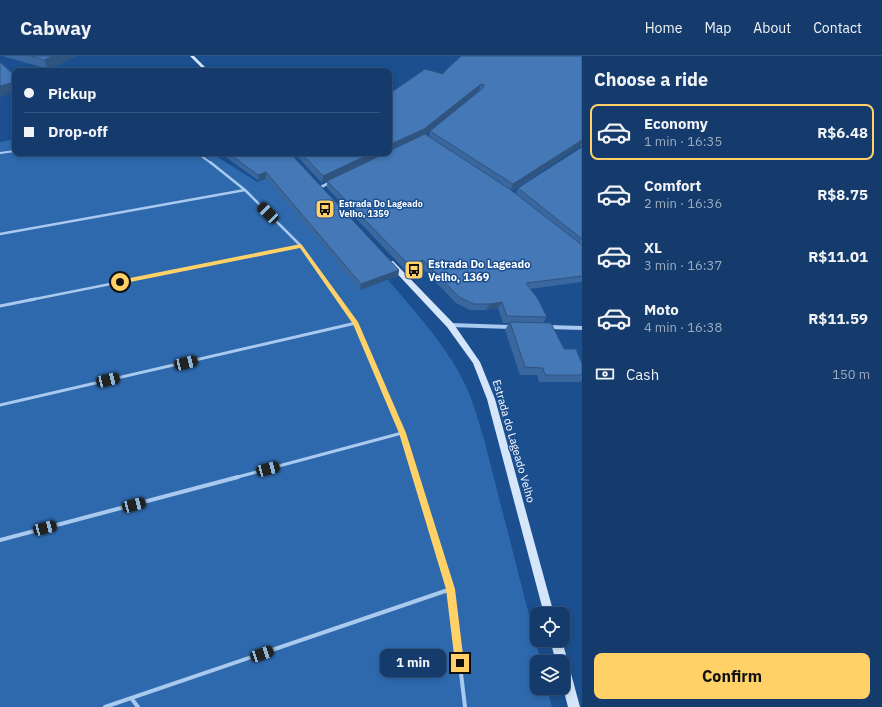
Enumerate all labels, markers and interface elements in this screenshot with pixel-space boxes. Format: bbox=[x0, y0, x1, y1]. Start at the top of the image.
text: Cabway bbox=[20, 16, 91, 40]
text: Home bbox=[645, 19, 682, 37]
text: Map bbox=[704, 19, 731, 37]
text: About bbox=[753, 19, 791, 37]
text: Contact bbox=[813, 19, 862, 37]
text: Choose a ride bbox=[594, 68, 708, 91]
text: Pickup bbox=[48, 84, 96, 103]
icon: car bbox=[596, 114, 632, 150]
text: Economy bbox=[644, 114, 708, 133]
text: Drop-off bbox=[48, 122, 108, 141]
text: R$6.48 bbox=[817, 123, 868, 142]
text: 1 min · 16:35 bbox=[644, 133, 722, 150]
icon: car bbox=[596, 176, 632, 212]
text: Comfort bbox=[644, 176, 701, 195]
text: R$8.75 bbox=[817, 185, 868, 204]
text: 2 min · 16:36 bbox=[644, 195, 722, 212]
bus stop icon: Estrada Do Lageado Velho, 1359 bbox=[314, 198, 336, 220]
place label: Estrada Do Lageado Velho, 1359 bbox=[339, 198, 423, 219]
car bbox=[255, 200, 281, 226]
icon: car bbox=[596, 238, 632, 274]
text: XL bbox=[644, 238, 662, 257]
text: R$11.01 bbox=[808, 247, 868, 266]
place label: Estrada Do Lageado Velho, 1369 bbox=[428, 257, 530, 284]
text: 3 min · 16:37 bbox=[644, 257, 722, 274]
bus stop icon: Estrada Do Lageado Velho, 1369 bbox=[403, 259, 425, 281]
route start bbox=[111, 273, 129, 291]
icon: car bbox=[596, 300, 632, 336]
text: Moto bbox=[644, 300, 679, 319]
text: R$11.59 bbox=[808, 309, 868, 328]
text: 4 min · 16:38 bbox=[644, 319, 722, 336]
car bbox=[173, 354, 199, 372]
icon: cash bbox=[594, 363, 616, 385]
text: Cash bbox=[626, 365, 659, 384]
text: 150 m bbox=[832, 366, 870, 383]
car bbox=[95, 371, 121, 389]
street label: Estrada do Lageado Velho bbox=[490, 378, 538, 504]
car bbox=[255, 460, 281, 478]
car bbox=[121, 496, 147, 514]
car bbox=[32, 519, 58, 537]
map controls bbox=[530, 607, 570, 695]
button: locate bbox=[530, 607, 570, 647]
car bbox=[249, 644, 275, 664]
callout: 1 min bbox=[380, 649, 446, 677]
button: Confirm bbox=[594, 653, 870, 699]
text: 1 min bbox=[396, 654, 430, 671]
route end bbox=[451, 654, 469, 672]
button: layers bbox=[530, 655, 570, 695]

